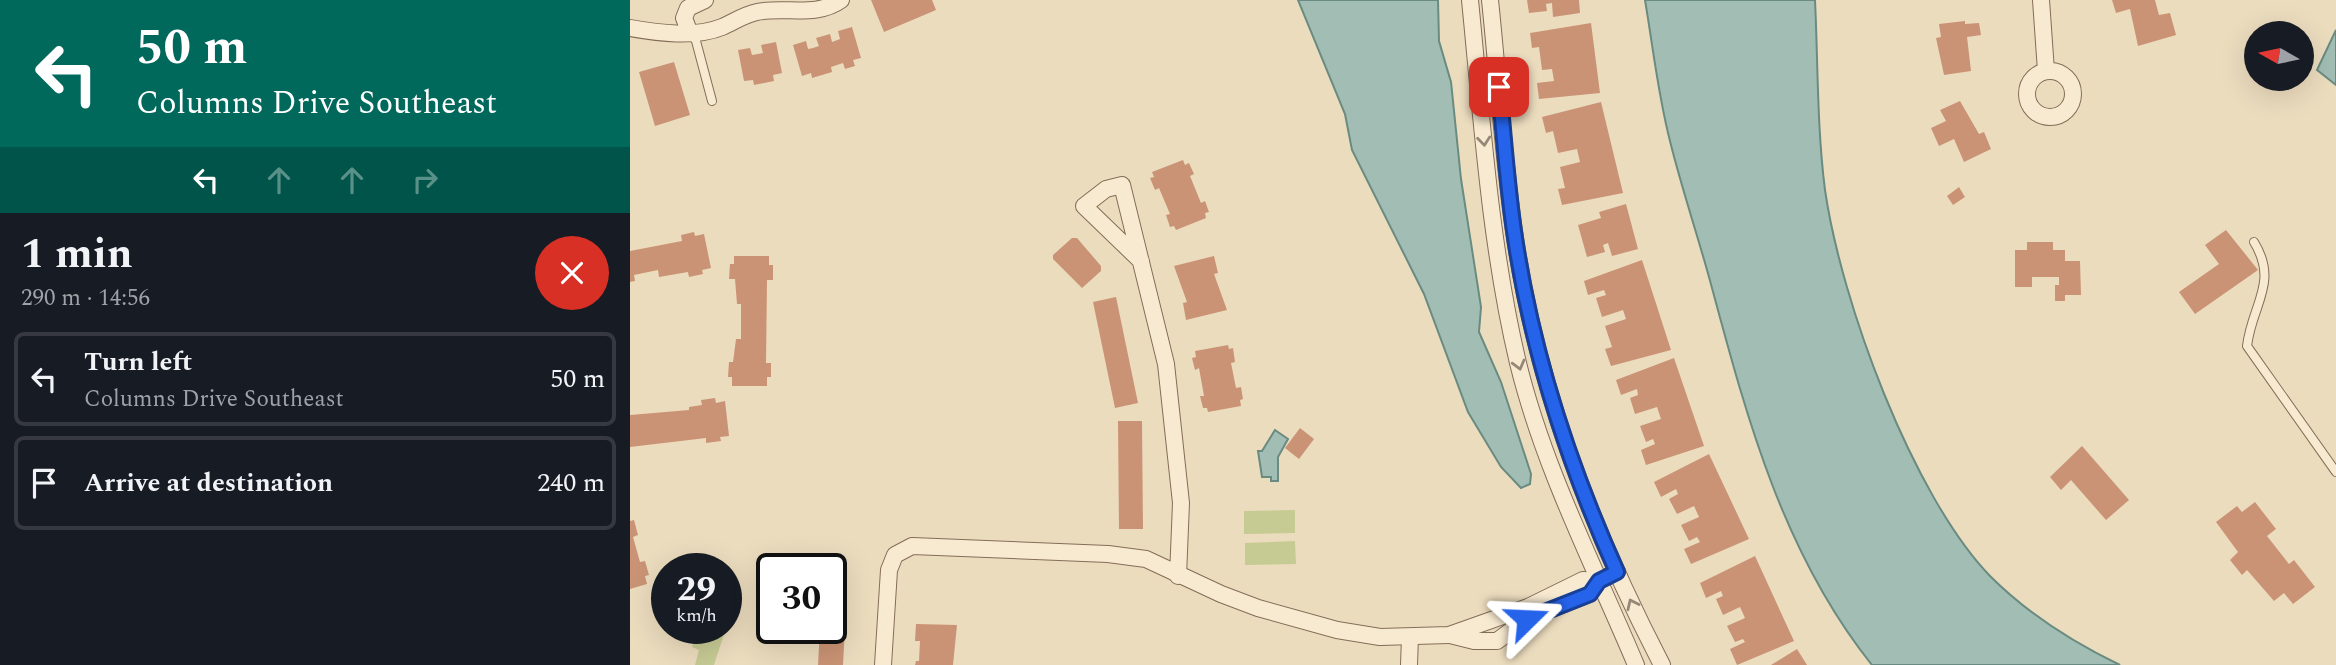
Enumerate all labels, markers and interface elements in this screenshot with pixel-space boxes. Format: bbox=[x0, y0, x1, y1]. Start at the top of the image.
text: 50 m bbox=[136, 11, 247, 86]
north arrow bbox=[2244, 21, 2314, 91]
map controls bbox=[2244, 21, 2314, 91]
icon: left bbox=[21, 28, 112, 119]
pin bbox=[1469, 57, 1529, 117]
icon: arrive bbox=[1480, 68, 1518, 106]
text: Columns Drive Southeast bbox=[136, 79, 497, 128]
one-way arrow bbox=[1477, 135, 1492, 147]
icon: left bbox=[187, 161, 225, 199]
icon: ahead bbox=[260, 161, 298, 199]
icon: ahead bbox=[333, 161, 371, 199]
icon: right bbox=[406, 161, 444, 199]
text: 1 min bbox=[21, 223, 133, 286]
button: close bbox=[535, 236, 609, 310]
text: 290 m · 14:56 bbox=[21, 281, 150, 316]
text: Turn left bbox=[84, 342, 192, 382]
text: 50 m bbox=[550, 359, 605, 399]
one-way arrow bbox=[1511, 359, 1525, 371]
icon: left bbox=[25, 360, 63, 398]
text: Columns Drive Southeast bbox=[84, 382, 344, 417]
text: Arrive at destination bbox=[84, 463, 333, 503]
text: 240 m bbox=[537, 463, 605, 503]
icon: arrive bbox=[25, 464, 63, 502]
speed limit sign: 30 bbox=[756, 553, 847, 644]
text: 29 bbox=[677, 563, 716, 616]
position arrow bbox=[1490, 582, 1564, 656]
one-way arrow bbox=[1626, 599, 1640, 611]
text: km/h bbox=[676, 602, 717, 629]

